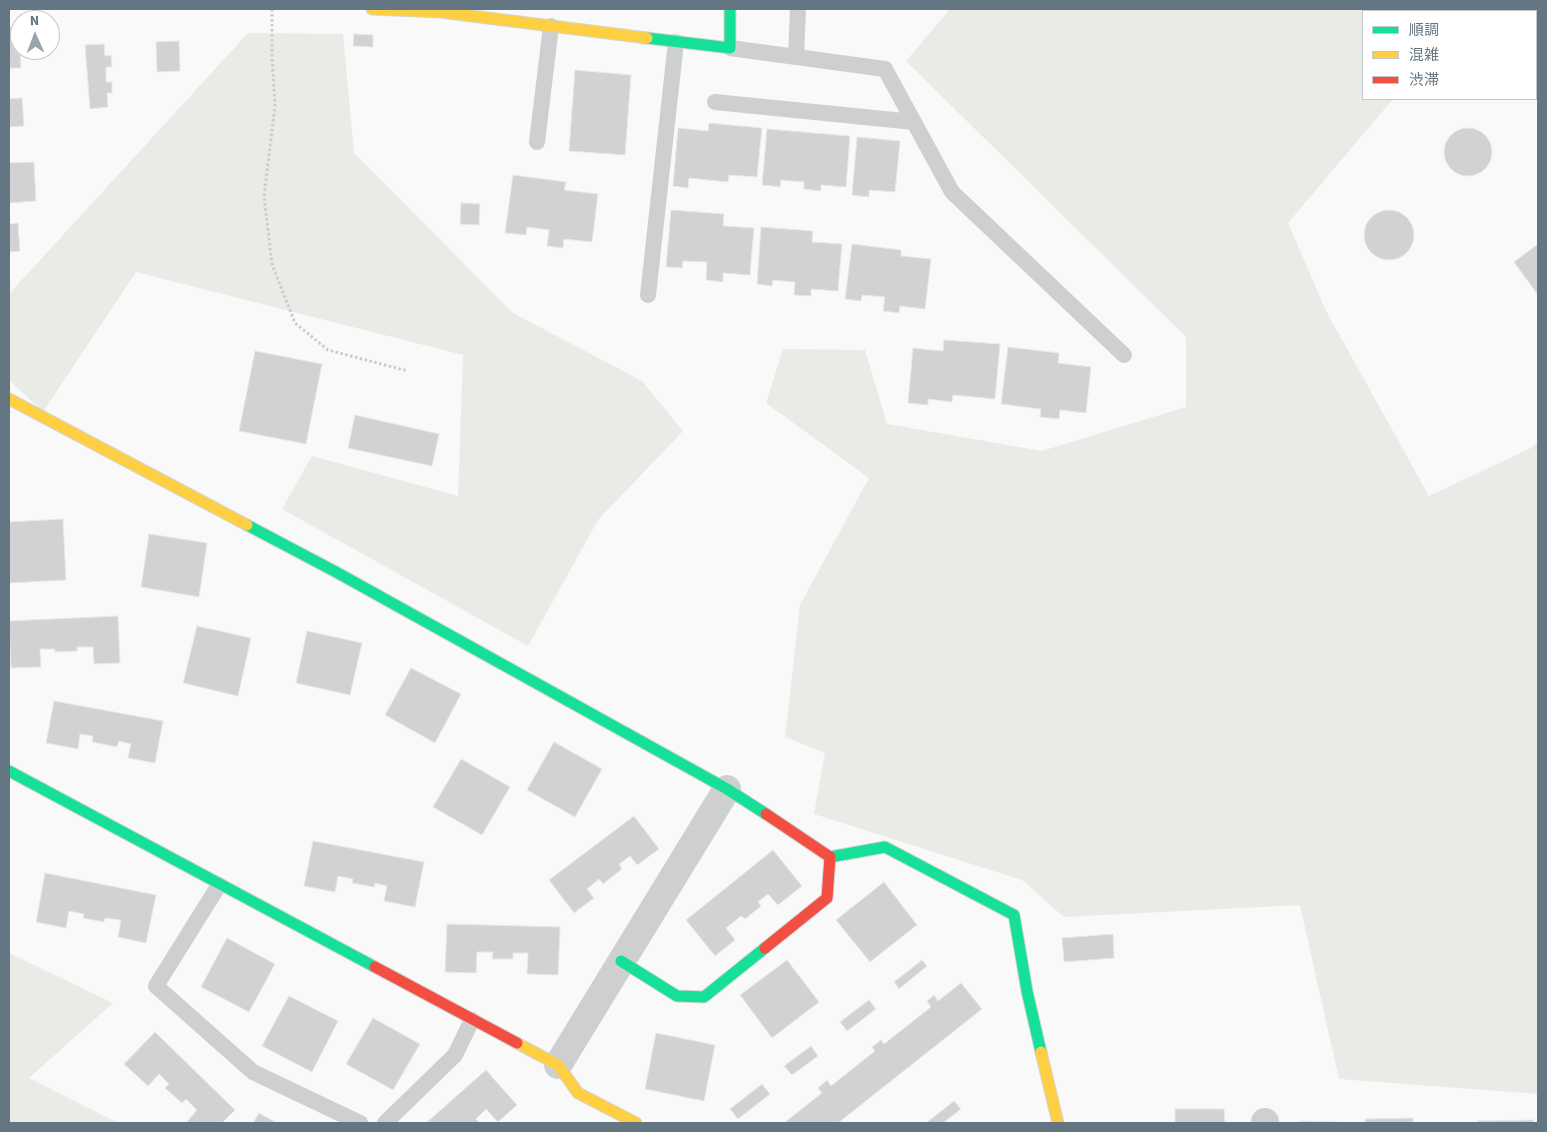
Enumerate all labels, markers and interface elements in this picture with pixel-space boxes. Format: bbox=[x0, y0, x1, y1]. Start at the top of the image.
north arrow bbox=[10, 10, 60, 60]
legend bbox=[1362, 10, 1537, 100]
text: N bbox=[30, 11, 40, 31]
text: 順調 bbox=[1409, 20, 1439, 41]
text: 混雑 bbox=[1409, 45, 1439, 66]
text: 渋滞 bbox=[1409, 70, 1439, 91]

